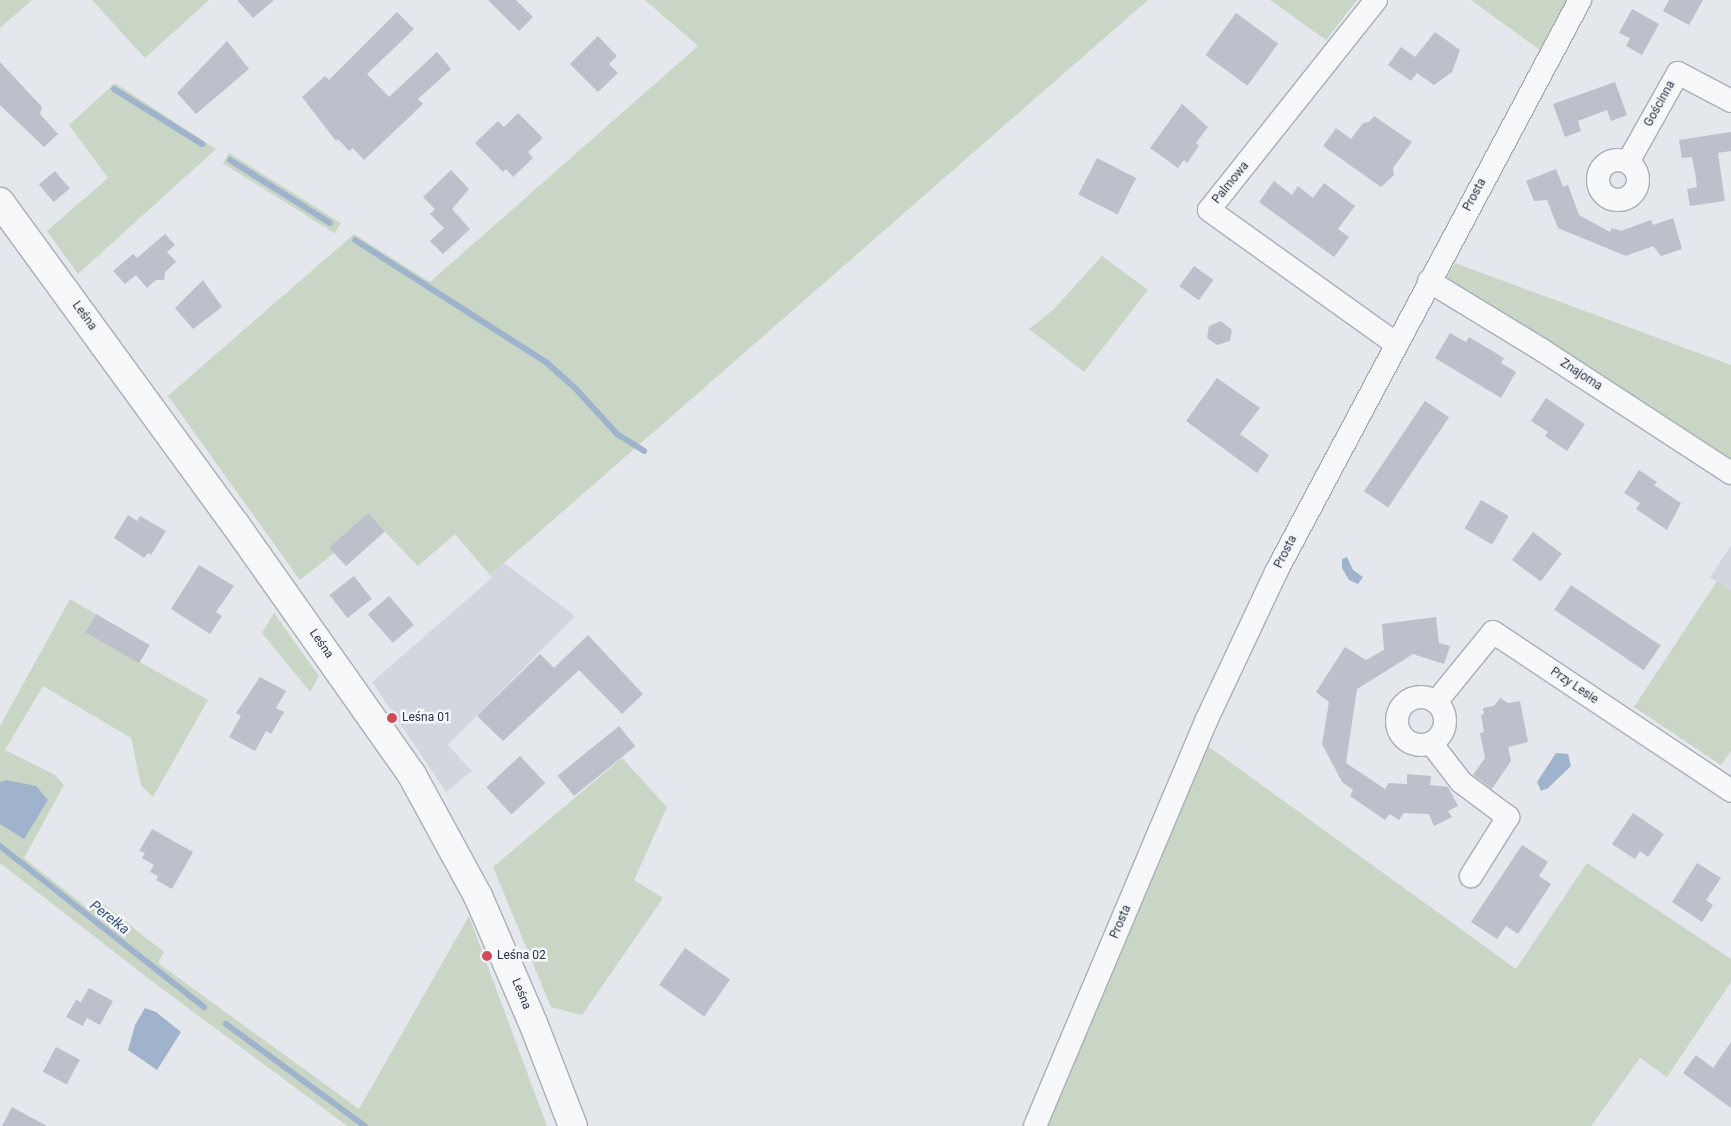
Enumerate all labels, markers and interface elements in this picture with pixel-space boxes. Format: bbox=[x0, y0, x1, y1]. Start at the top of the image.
street label: Gościnna bbox=[1642, 79, 1678, 129]
street label: Palmowa bbox=[1210, 159, 1252, 207]
street label: Prosta bbox=[1460, 176, 1490, 214]
street label: Leśna bbox=[69, 299, 99, 333]
street label: Znajoma bbox=[1557, 356, 1605, 394]
street label: Prosta bbox=[1272, 533, 1300, 571]
street label: Leśna bbox=[306, 627, 336, 661]
street label: Przy Lesie bbox=[1547, 665, 1601, 707]
place label: Leśna 01 bbox=[402, 711, 451, 725]
marker: Leśna 01 bbox=[386, 712, 398, 724]
water label: Perełka bbox=[87, 896, 133, 938]
street label: Prosta bbox=[1108, 903, 1134, 941]
place label: Leśna 02 bbox=[497, 949, 546, 963]
marker: Leśna 02 bbox=[481, 950, 493, 962]
street label: Leśna bbox=[508, 976, 534, 1012]

